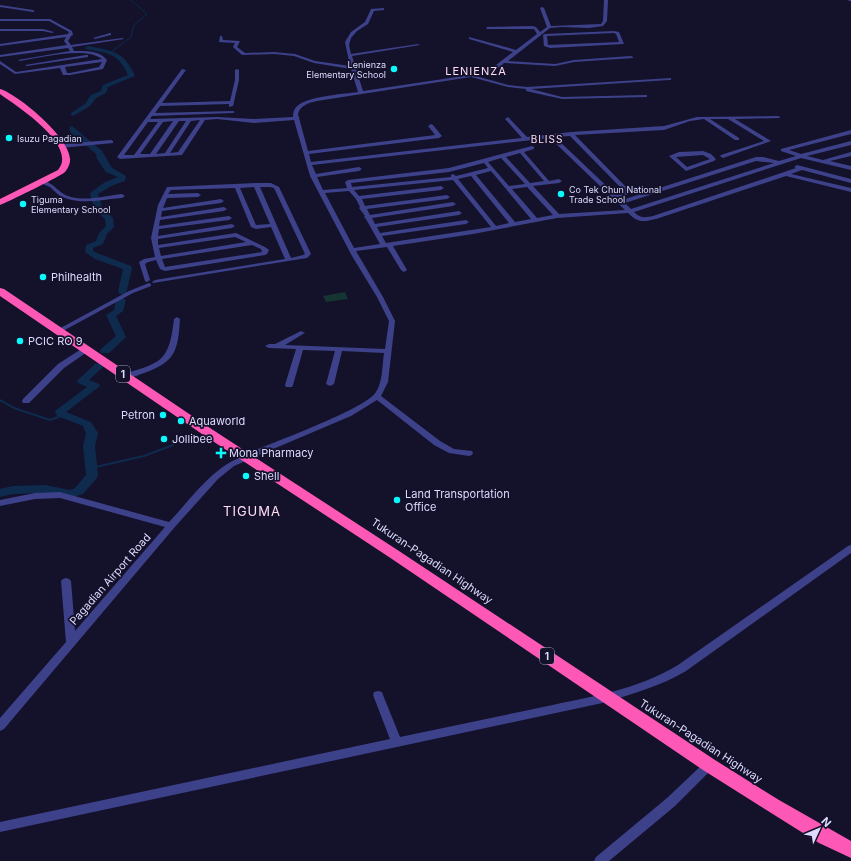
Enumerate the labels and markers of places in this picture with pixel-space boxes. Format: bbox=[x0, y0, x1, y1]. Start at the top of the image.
place label: Lenienza Elementary School bbox=[306, 59, 386, 80]
marker: Lenienza Elementary School bbox=[389, 64, 399, 74]
marker: Isuzu Pagadian bbox=[4, 133, 14, 143]
place label: Isuzu Pagadian bbox=[17, 133, 82, 144]
place label: Co Tek Chun National Trade School bbox=[569, 184, 661, 205]
marker: Co Tek Chun National Trade School bbox=[556, 189, 566, 199]
place label: Tiguma Elementary School bbox=[31, 194, 111, 215]
marker: Tiguma Elementary School bbox=[18, 199, 28, 209]
place label: Philhealth bbox=[51, 270, 102, 284]
marker: Philhealth bbox=[38, 272, 48, 282]
place label: PCIC RO 9 bbox=[28, 334, 83, 348]
marker: PCIC RO 9 bbox=[15, 336, 25, 346]
place label: Petron bbox=[121, 408, 155, 422]
marker: Petron bbox=[158, 410, 168, 420]
place label: Aquaworld bbox=[189, 414, 245, 428]
marker: Aquaworld bbox=[176, 416, 186, 426]
place label: Jollibee bbox=[172, 432, 212, 446]
marker: Jollibee bbox=[159, 434, 169, 444]
place label: Mona Pharmacy bbox=[229, 446, 313, 460]
marker: Mona Pharmacy bbox=[216, 448, 226, 458]
place label: Shell bbox=[254, 469, 279, 483]
marker: Shell bbox=[241, 471, 251, 481]
place label: Land Transportation Office bbox=[405, 487, 510, 514]
marker: Land Transportation Office bbox=[392, 495, 402, 505]

